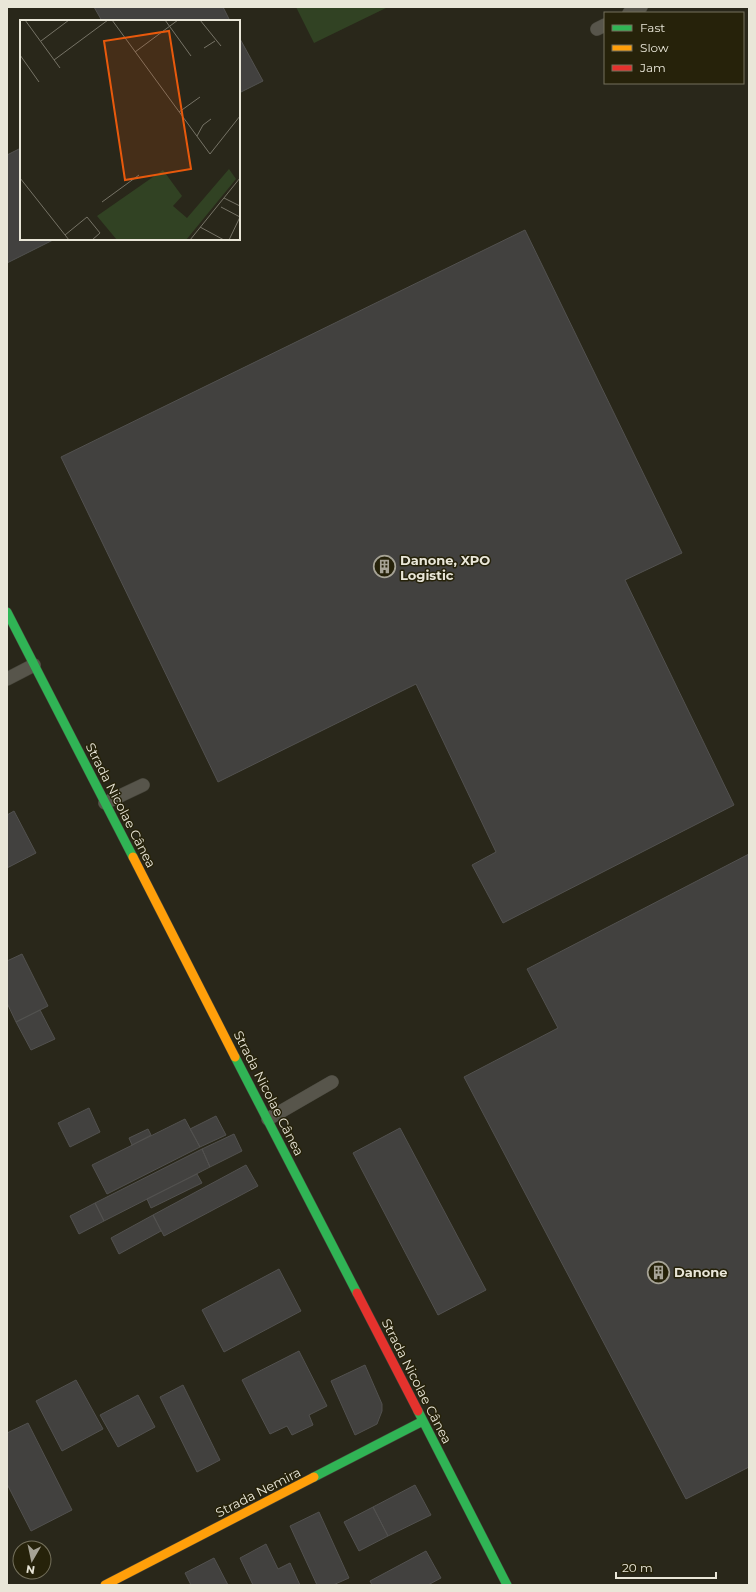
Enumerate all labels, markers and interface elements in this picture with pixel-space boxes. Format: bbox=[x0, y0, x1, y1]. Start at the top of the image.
legend bbox=[604, 12, 744, 84]
inset map bbox=[20, 20, 240, 240]
text: Fast bbox=[640, 20, 665, 35]
text: Slow bbox=[640, 40, 669, 55]
text: Jam bbox=[639, 60, 666, 75]
place label: Danone, XPO Logistic bbox=[400, 552, 490, 583]
building icon: Danone, XPO Logistic bbox=[371, 554, 397, 580]
street label: Strada Nicolae Cânea bbox=[82, 740, 160, 870]
street label: Strada Nicolae Cânea bbox=[230, 1028, 308, 1158]
building icon: Danone bbox=[645, 1259, 671, 1285]
place label: Danone bbox=[674, 1264, 728, 1280]
street label: Strada Nicolae Cânea bbox=[378, 1316, 456, 1446]
street label: Strada Nemira bbox=[213, 1464, 303, 1520]
north arrow bbox=[12, 1540, 52, 1580]
scale bar bbox=[616, 1554, 716, 1580]
text: 20 m bbox=[622, 1560, 653, 1575]
text: N bbox=[25, 1562, 36, 1577]

